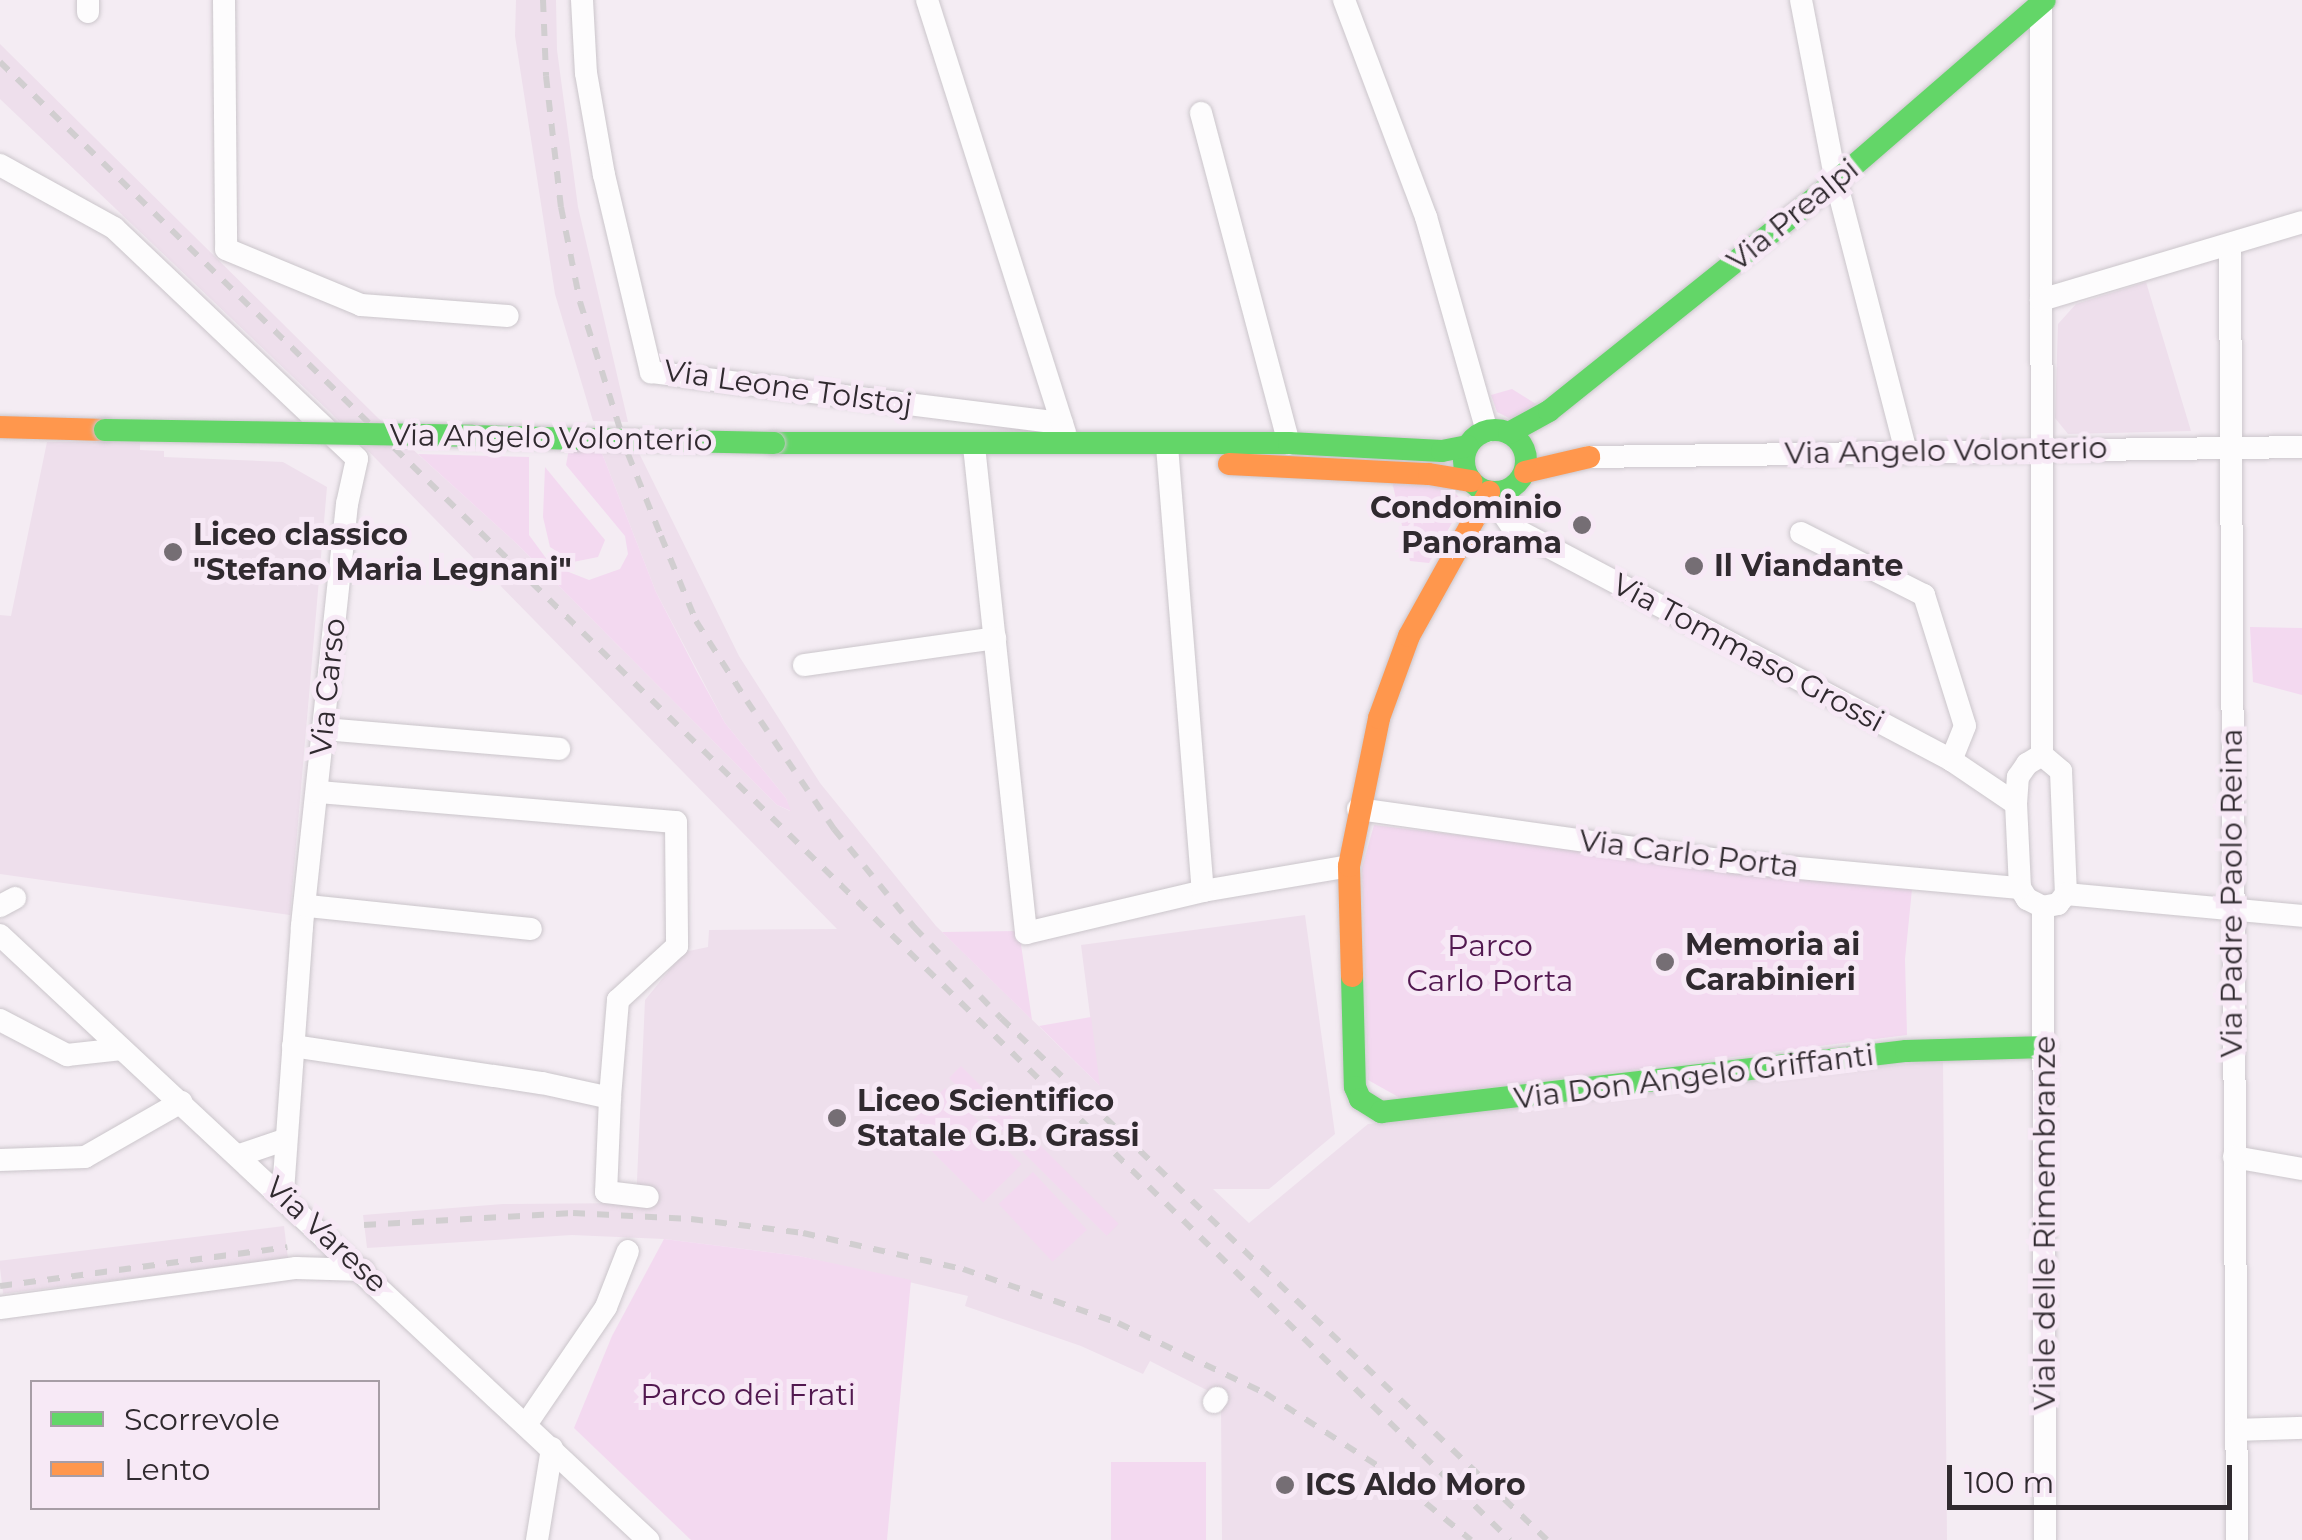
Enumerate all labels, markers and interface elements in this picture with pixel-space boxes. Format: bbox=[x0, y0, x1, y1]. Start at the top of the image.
street label: Via Prealpi bbox=[1720, 151, 1866, 279]
street label: Via Leone Tolstoj bbox=[662, 353, 914, 423]
street label: Via Angelo Volonterio bbox=[389, 417, 713, 459]
street label: Via Angelo Volonterio bbox=[1784, 430, 2108, 472]
place label: Condominio Panorama bbox=[1370, 490, 1562, 560]
marker: Condominio Panorama bbox=[1571, 514, 1593, 536]
place label: Liceo classico "Stefano Maria Legnani" bbox=[193, 517, 572, 588]
marker: Liceo classico "Stefano Maria Legnani" bbox=[162, 541, 184, 563]
place label: Il Viandante bbox=[1714, 548, 1903, 584]
marker: Il Viandante bbox=[1683, 555, 1705, 577]
street label: Via Tommaso Grossi bbox=[1606, 566, 1890, 740]
street label: Via Carso bbox=[303, 616, 353, 758]
street label: Via Padre Paolo Reina bbox=[2214, 729, 2250, 1057]
street label: Via Carlo Porta bbox=[1577, 823, 1801, 885]
place label: Memoria ai Carabinieri bbox=[1685, 927, 1860, 998]
park label: Parco Carlo Porta bbox=[1407, 928, 1573, 998]
marker: Memoria ai Carabinieri bbox=[1654, 951, 1676, 973]
street label: Viale delle Rimembranze bbox=[2027, 1036, 2063, 1410]
street label: Via Don Angelo Griffanti bbox=[1512, 1037, 1876, 1117]
place label: Liceo Scientifico Statale G.B. Grassi bbox=[857, 1083, 1140, 1154]
marker: Liceo Scientifico Statale G.B. Grassi bbox=[826, 1107, 848, 1129]
street label: Via Varese bbox=[258, 1169, 394, 1301]
park label: Parco dei Frati bbox=[640, 1377, 856, 1413]
legend bbox=[30, 1380, 380, 1510]
text: Scorrevole bbox=[124, 1401, 280, 1438]
scale bar bbox=[1952, 1445, 2237, 1507]
text: Lento bbox=[124, 1451, 210, 1488]
text: 100 m bbox=[1964, 1464, 2054, 1501]
place label: ICS Aldo Moro bbox=[1305, 1467, 1526, 1503]
marker: ICS Aldo Moro bbox=[1274, 1474, 1296, 1496]

